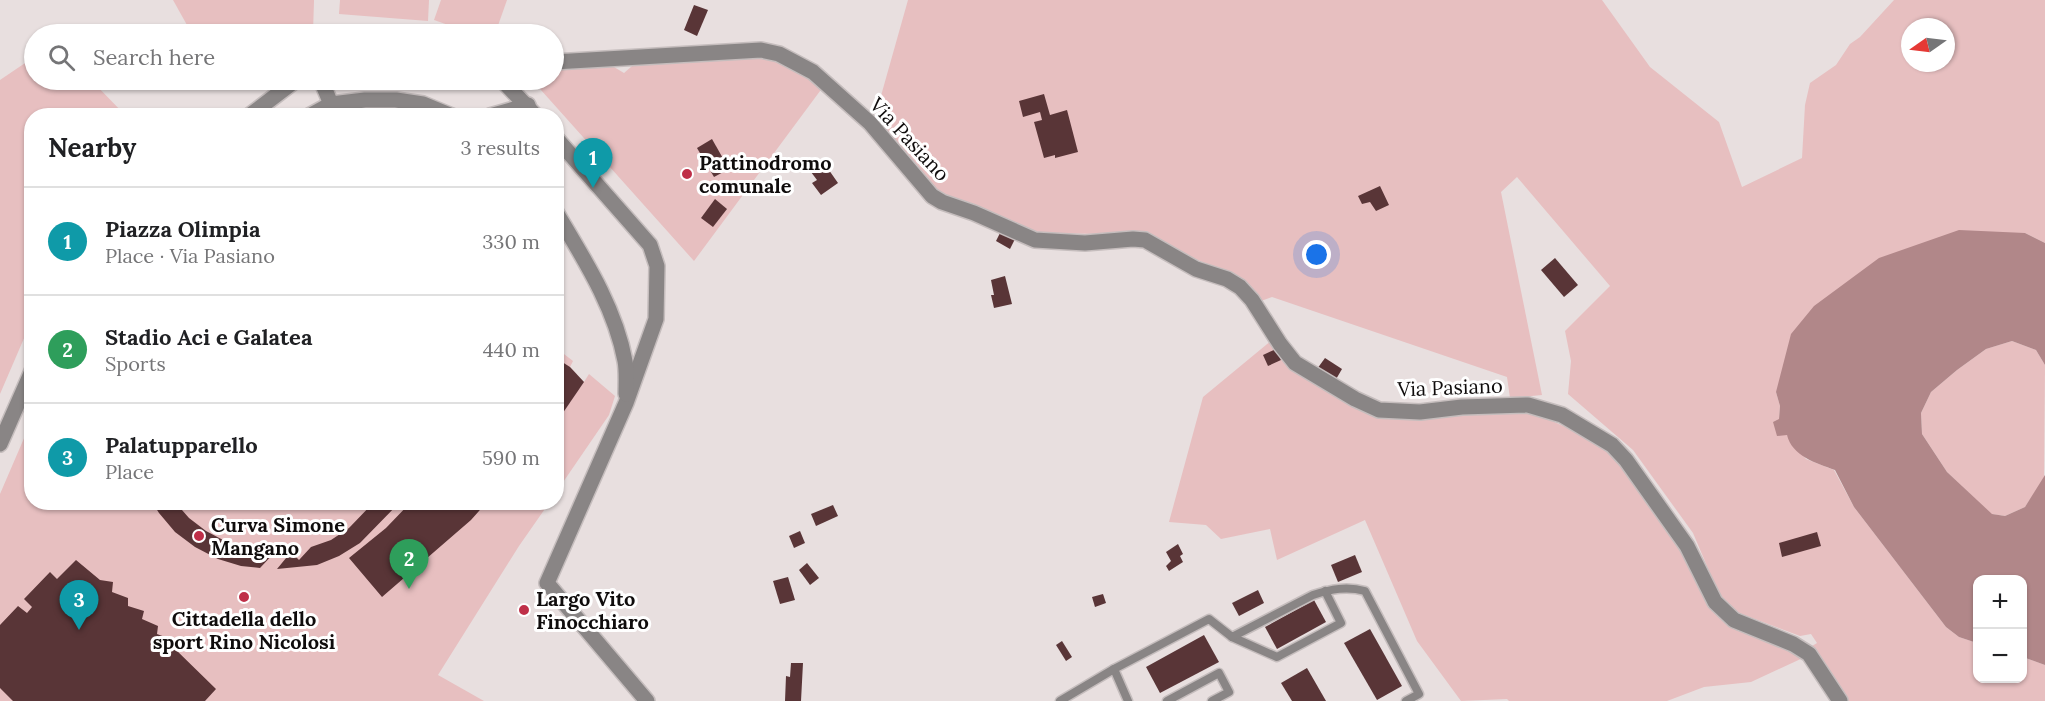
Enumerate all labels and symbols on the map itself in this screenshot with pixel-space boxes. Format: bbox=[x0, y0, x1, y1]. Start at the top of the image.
north arrow bbox=[1901, 18, 1955, 72]
street label: Via Pasiano bbox=[864, 91, 955, 186]
pin: 1 bbox=[574, 138, 612, 188]
place label: Pattinodromo comunale bbox=[699, 150, 832, 198]
marker: Pattinodromo comunale bbox=[680, 167, 694, 181]
your location bbox=[1302, 240, 1331, 269]
street label: Via Pasiano bbox=[1396, 373, 1503, 401]
place label: Curva Simone Mangano bbox=[211, 512, 345, 560]
marker: Curva Simone Mangano bbox=[192, 529, 206, 543]
pin: 2 bbox=[390, 540, 428, 589]
pin: 3 bbox=[60, 580, 98, 630]
place label: Largo Vito Finocchiaro bbox=[536, 586, 649, 634]
marker: Cittadella dello sport Rino Nicolosi bbox=[237, 590, 251, 604]
marker: Largo Vito Finocchiaro bbox=[517, 603, 531, 617]
place label: Cittadella dello sport Rino Nicolosi bbox=[153, 606, 336, 654]

